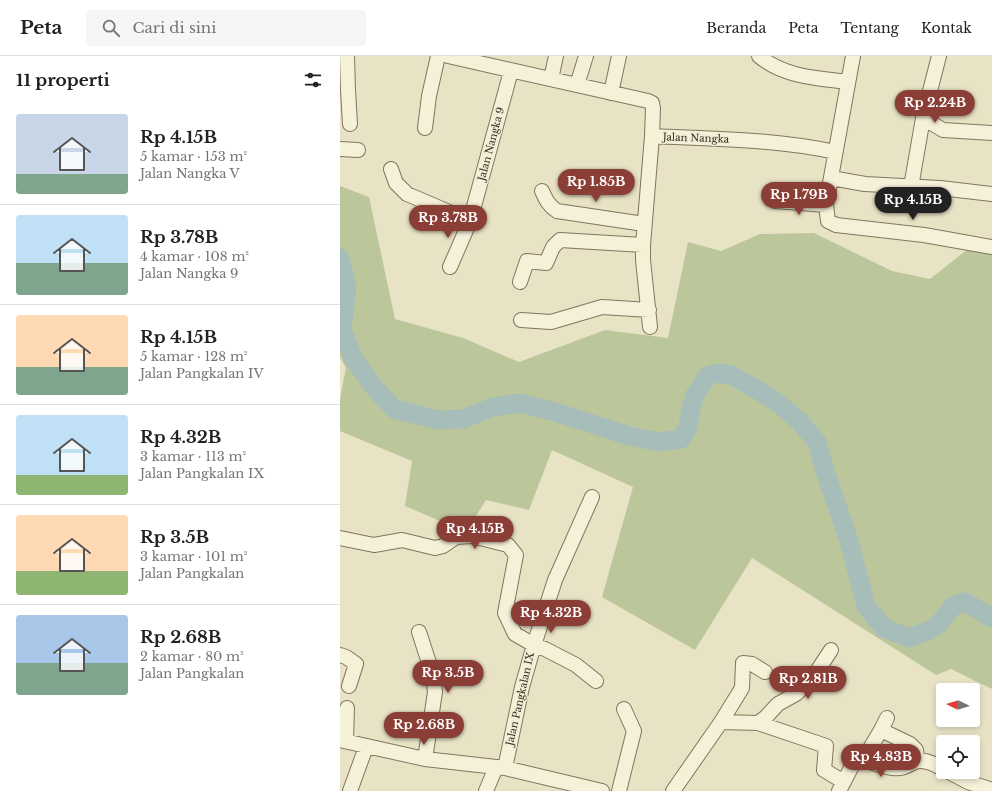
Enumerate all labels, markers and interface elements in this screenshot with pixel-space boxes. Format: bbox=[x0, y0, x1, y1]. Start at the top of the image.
search box bbox=[86, 10, 366, 46]
text: Peta bbox=[20, 16, 62, 39]
icon: search bbox=[100, 17, 122, 39]
text: Cari di sini bbox=[132, 18, 216, 37]
text: Beranda bbox=[706, 19, 766, 37]
text: Peta bbox=[788, 19, 819, 37]
text: Tentang bbox=[841, 19, 899, 37]
text: Kontak bbox=[921, 19, 972, 37]
icon: filters bbox=[302, 69, 324, 91]
text: 11 properti bbox=[16, 70, 110, 91]
pin: Rp 2.24B bbox=[894, 90, 976, 124]
text: Rp 2.24B bbox=[904, 94, 966, 111]
street label: Jalan Nangka 9 bbox=[474, 106, 507, 184]
text: Rp 4.15B bbox=[140, 127, 217, 148]
icon: home bbox=[48, 130, 96, 178]
street label: Jalan Nangka bbox=[661, 130, 730, 146]
text: 5 kamar · 153 m² bbox=[140, 148, 247, 165]
text: Jalan Nangka V bbox=[140, 165, 240, 182]
pin: Rp 1.85B bbox=[555, 169, 637, 203]
text: Rp 1.85B bbox=[567, 173, 625, 190]
pin: Rp 1.79B bbox=[758, 182, 840, 216]
text: Rp 1.79B bbox=[770, 186, 828, 203]
pin: Rp 4.15B bbox=[872, 187, 954, 221]
text: Rp 4.15B bbox=[884, 191, 942, 208]
pin: Rp 3.78B bbox=[407, 205, 489, 239]
text: Rp 3.78B bbox=[418, 209, 478, 226]
text: Rp 3.78B bbox=[140, 227, 218, 248]
icon: home bbox=[48, 231, 96, 279]
text: 4 kamar · 108 m² bbox=[140, 248, 249, 265]
text: Jalan Nangka 9 bbox=[140, 265, 238, 282]
text: Rp 4.15B bbox=[140, 327, 217, 348]
icon: home bbox=[48, 331, 96, 379]
text: 5 kamar · 128 m² bbox=[140, 348, 248, 365]
text: Jalan Pangkalan IV bbox=[140, 365, 264, 382]
text: Rp 4.32B bbox=[140, 427, 221, 448]
icon: home bbox=[48, 431, 96, 479]
text: 3 kamar · 113 m² bbox=[140, 448, 246, 465]
text: Jalan Pangkalan IX bbox=[140, 465, 264, 482]
pin: Rp 4.15B bbox=[434, 516, 516, 550]
text: Rp 4.15B bbox=[446, 520, 504, 537]
text: Rp 3.5B bbox=[140, 527, 209, 548]
icon: home bbox=[48, 531, 96, 579]
text: 3 kamar · 101 m² bbox=[140, 548, 247, 565]
text: Jalan Pangkalan bbox=[140, 565, 244, 582]
pin: Rp 4.32B bbox=[510, 600, 592, 634]
text: Rp 4.32B bbox=[520, 604, 582, 621]
text: Rp 2.68B bbox=[140, 627, 221, 648]
icon: home bbox=[48, 631, 96, 679]
text: 2 kamar · 80 m² bbox=[140, 648, 244, 665]
street label: Jalan Pangkalan IX bbox=[502, 650, 537, 749]
pin: Rp 3.5B bbox=[411, 660, 485, 694]
text: Rp 3.5B bbox=[422, 664, 474, 681]
text: Jalan Pangkalan bbox=[140, 665, 244, 682]
pin: Rp 2.81B bbox=[767, 666, 849, 700]
text: Rp 2.81B bbox=[778, 670, 838, 687]
north arrow bbox=[936, 683, 980, 727]
map controls bbox=[936, 683, 980, 779]
pin: Rp 2.68B bbox=[383, 712, 465, 746]
text: Rp 2.68B bbox=[393, 716, 455, 733]
button: locate bbox=[936, 735, 980, 779]
pin: Rp 4.83B bbox=[840, 744, 922, 778]
text: Rp 4.83B bbox=[850, 748, 912, 765]

